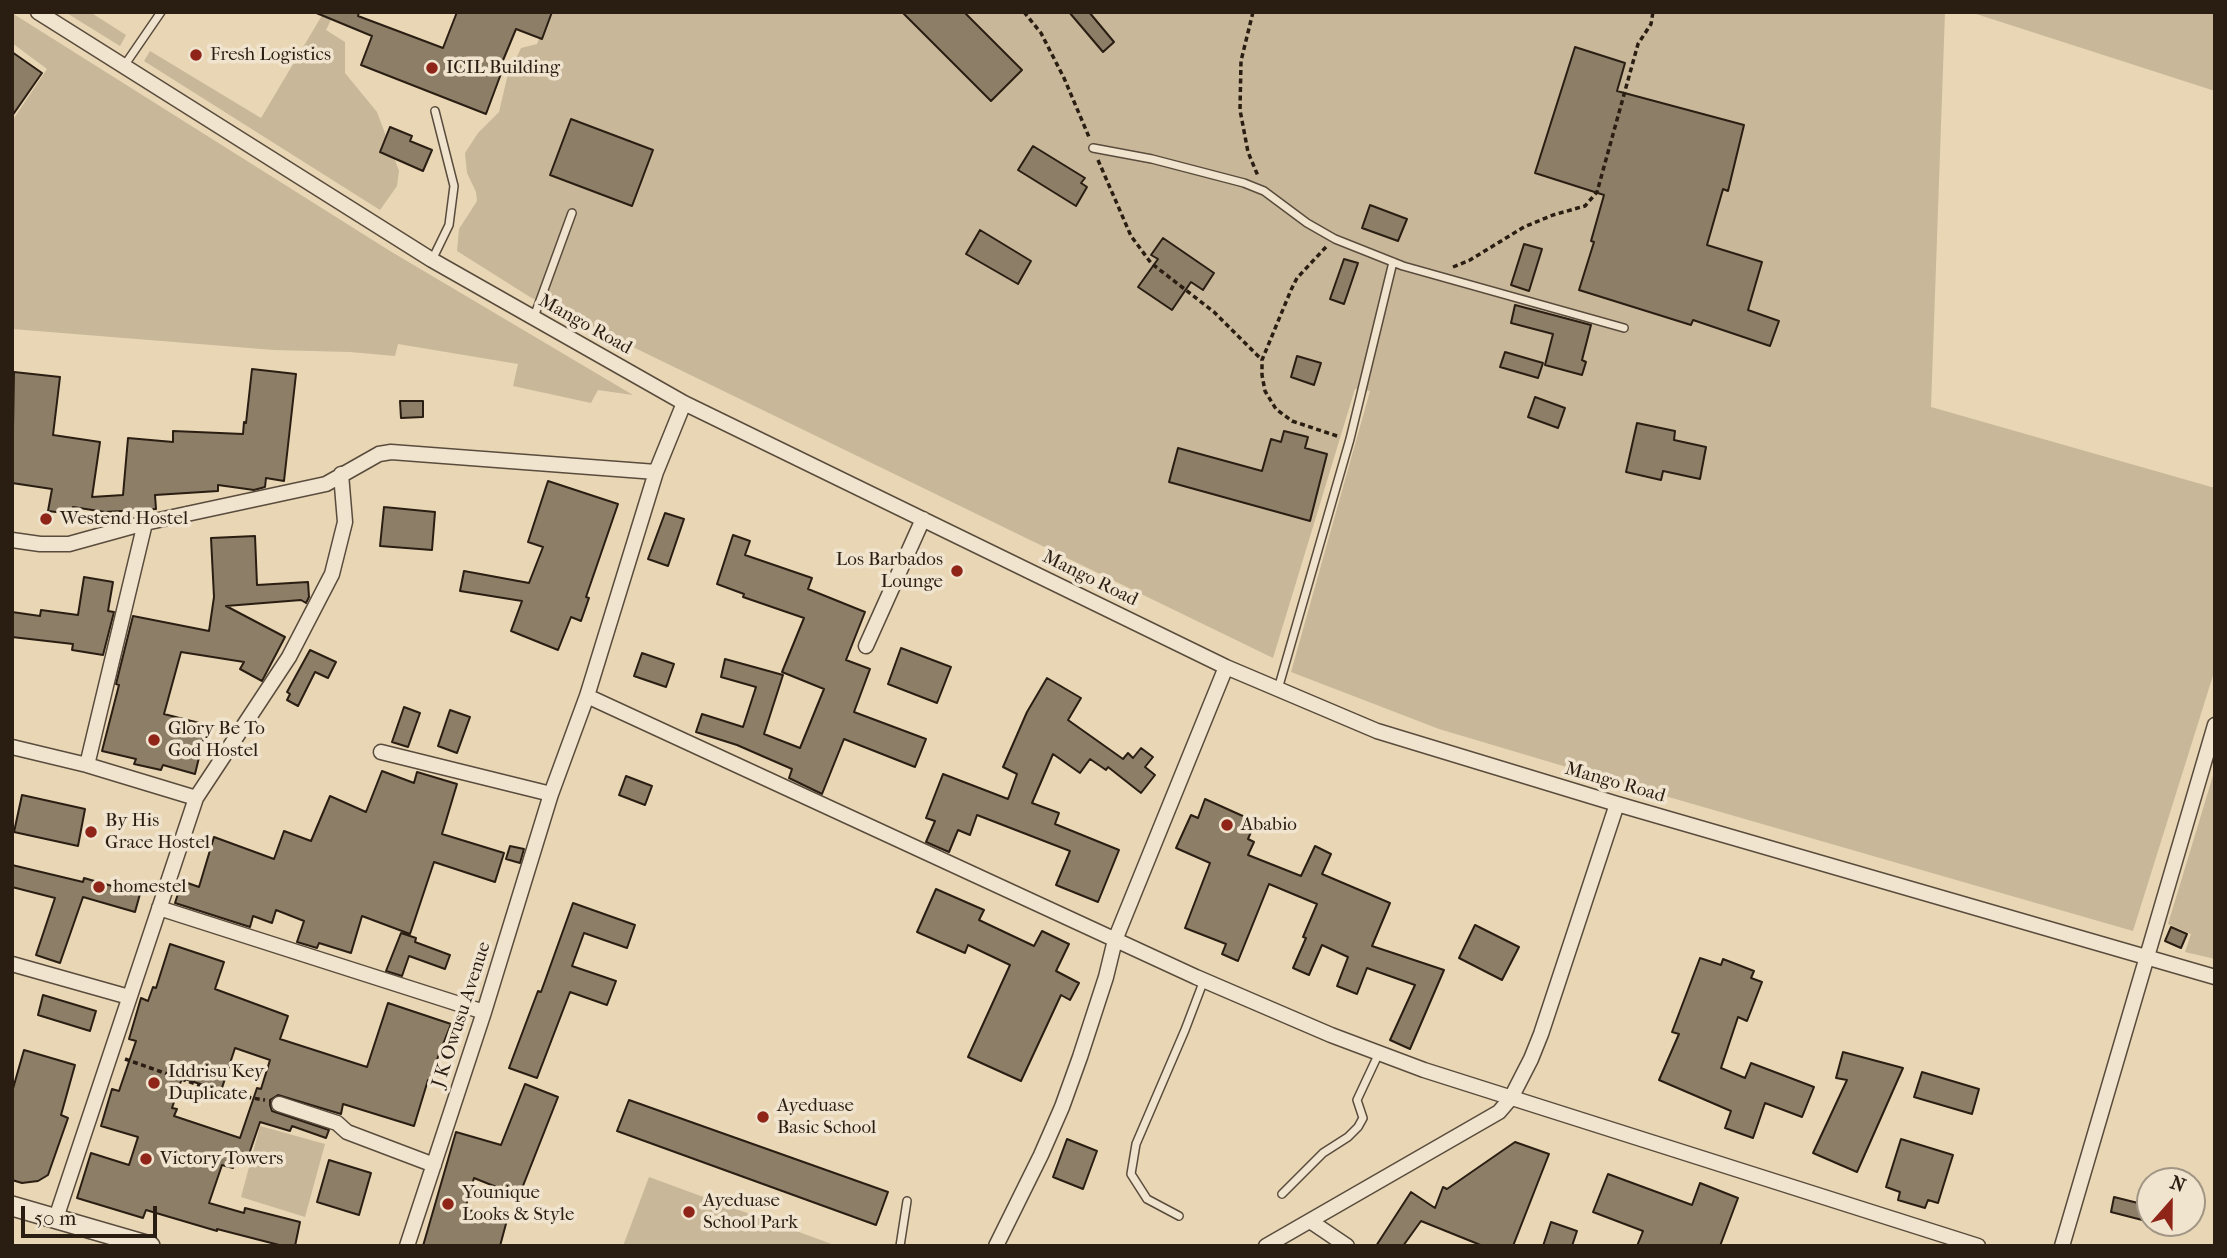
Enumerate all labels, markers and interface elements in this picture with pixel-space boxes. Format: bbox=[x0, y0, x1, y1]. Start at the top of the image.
place label: Fresh Logistics bbox=[210, 44, 331, 66]
marker: Fresh Logistics bbox=[188, 47, 204, 63]
place label: ICIL Building bbox=[446, 57, 560, 79]
marker: ICIL Building bbox=[424, 60, 440, 76]
street label: Mango Road bbox=[534, 290, 636, 360]
place label: Westend Hostel bbox=[60, 508, 188, 530]
marker: Westend Hostel bbox=[38, 511, 54, 527]
street label: Mango Road bbox=[1039, 546, 1141, 612]
place label: Los Barbados Lounge bbox=[836, 549, 943, 593]
marker: Los Barbados Lounge bbox=[949, 563, 965, 579]
place label: Glory Be To God Hostel bbox=[168, 718, 265, 762]
marker: Glory Be To God Hostel bbox=[146, 732, 162, 748]
street label: Mango Road bbox=[1562, 758, 1668, 808]
place label: By His Grace Hostel bbox=[105, 810, 210, 854]
place label: Ababio bbox=[1241, 814, 1297, 836]
marker: Ababio bbox=[1219, 817, 1235, 833]
marker: By His Grace Hostel bbox=[83, 824, 99, 840]
place label: homestel bbox=[113, 876, 187, 898]
marker: homestel bbox=[91, 879, 107, 895]
street label: J K Owusu Avenue bbox=[428, 939, 496, 1091]
place label: Iddrisu Key Duplicate bbox=[168, 1061, 264, 1105]
marker: Iddrisu Key Duplicate bbox=[146, 1075, 162, 1091]
place label: Ayeduase Basic School bbox=[777, 1095, 876, 1139]
marker: Ayeduase Basic School bbox=[755, 1109, 771, 1125]
place label: Victory Towers bbox=[160, 1148, 283, 1170]
marker: Victory Towers bbox=[138, 1151, 154, 1167]
north arrow bbox=[2136, 1167, 2206, 1237]
text: N bbox=[2167, 1171, 2188, 1197]
place label: Younique Looks & Style bbox=[462, 1182, 574, 1226]
place label: Ayeduase School Park bbox=[703, 1190, 798, 1234]
scale bar bbox=[24, 1192, 161, 1236]
marker: Younique Looks & Style bbox=[440, 1196, 456, 1212]
marker: Ayeduase School Park bbox=[681, 1204, 697, 1220]
text: 50 m bbox=[34, 1206, 77, 1230]

